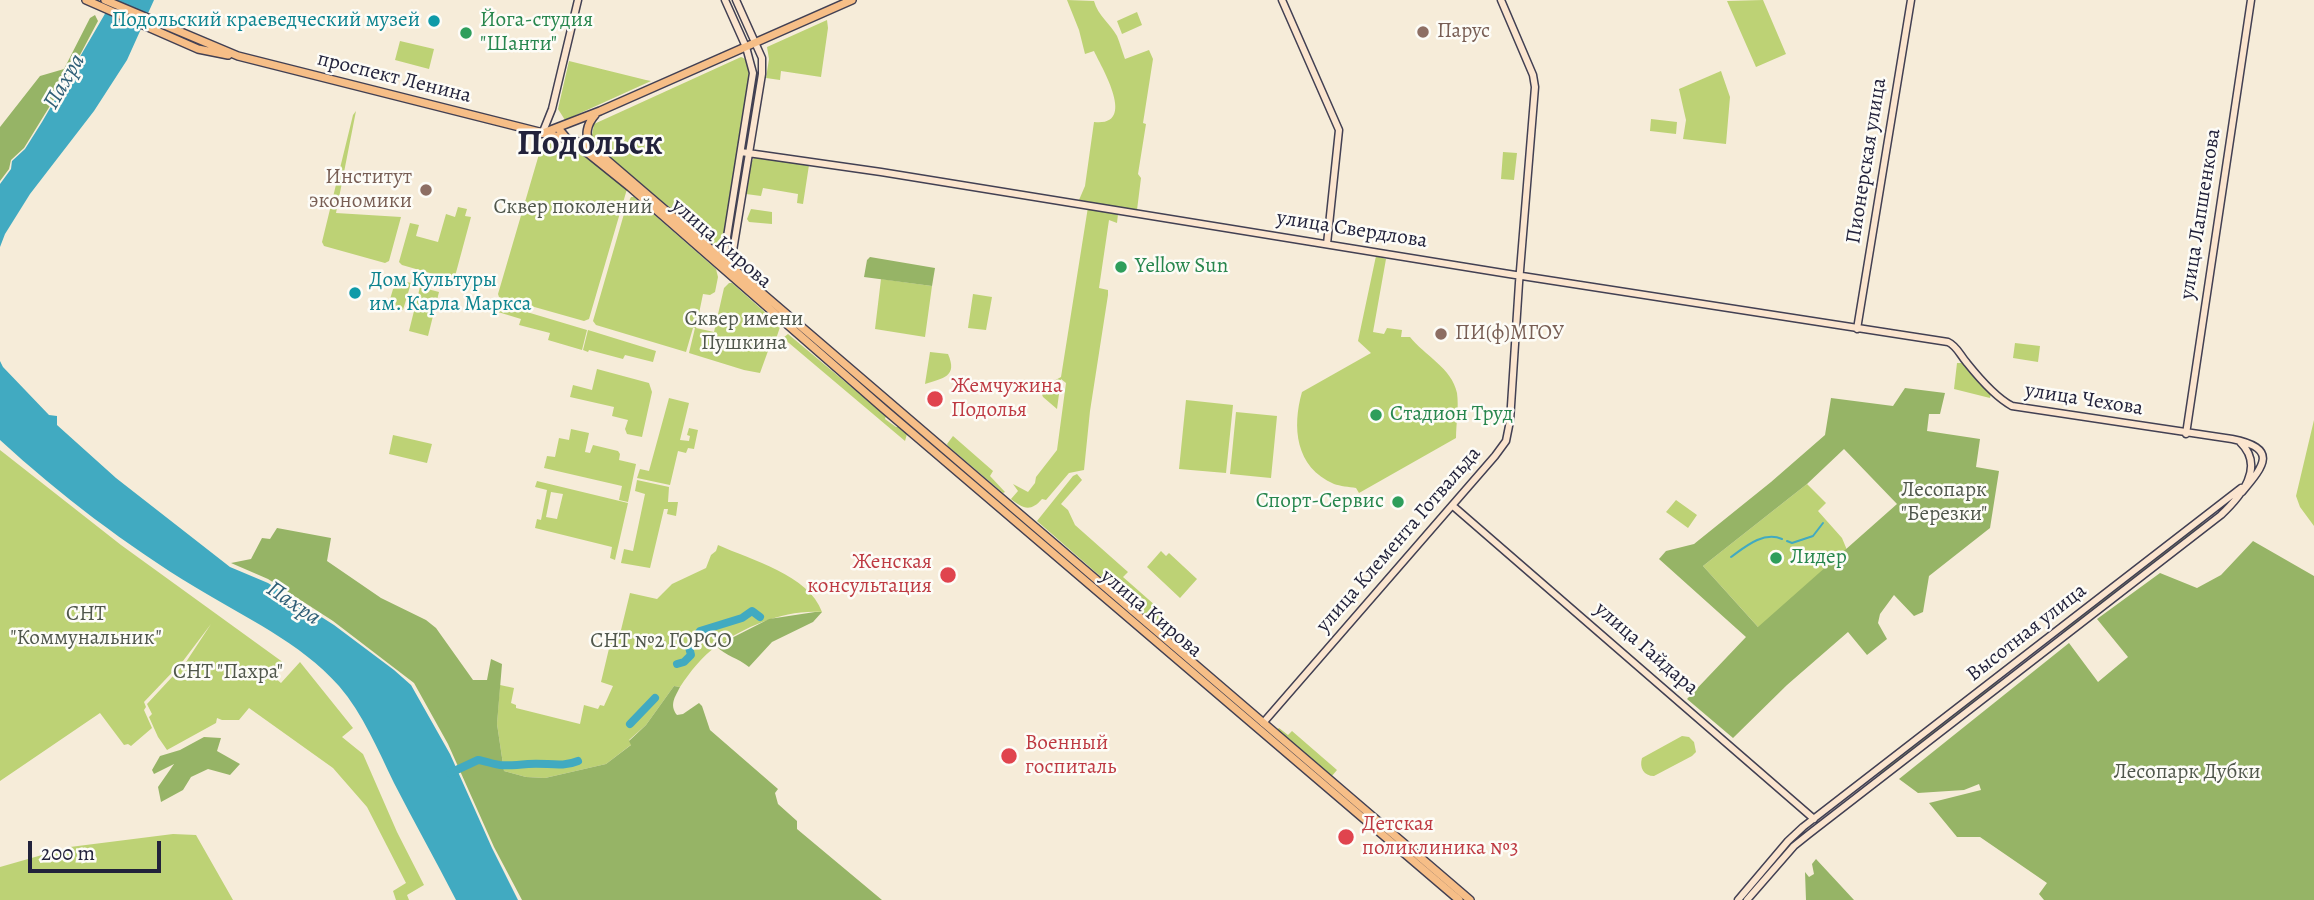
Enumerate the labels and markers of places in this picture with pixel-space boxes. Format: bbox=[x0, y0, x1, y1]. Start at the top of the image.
place label: Подольский краеведческий музей bbox=[112, 8, 420, 34]
place label: Йога-студия "Шанти" bbox=[480, 8, 593, 58]
marker: Подольский краеведческий музей bbox=[426, 13, 442, 29]
place label: Парус bbox=[1437, 19, 1490, 45]
marker: Парус bbox=[1415, 24, 1431, 40]
marker: Йога-студия "Шанти" bbox=[458, 25, 474, 41]
place label: Институт экономики bbox=[309, 165, 412, 215]
marker: Институт экономики bbox=[418, 182, 434, 198]
place label: Yellow Sun bbox=[1135, 254, 1228, 280]
marker: Yellow Sun bbox=[1113, 259, 1129, 275]
place label: Дом Культуры им. Карла Маркса bbox=[369, 268, 531, 318]
marker: Дом Культуры им. Карла Маркса bbox=[347, 285, 363, 301]
place label: ПИ(ф)МГОУ bbox=[1455, 321, 1564, 347]
marker: ПИ(ф)МГОУ bbox=[1433, 326, 1449, 342]
place label: Жемчужина Подолья bbox=[951, 374, 1063, 424]
marker: Жемчужина Подолья bbox=[925, 389, 945, 409]
place label: Стадион Труд bbox=[1390, 402, 1513, 428]
marker: Стадион Труд bbox=[1368, 407, 1384, 423]
place label: Спорт-Сервис bbox=[1256, 489, 1384, 515]
marker: Спорт-Сервис bbox=[1390, 494, 1406, 510]
place label: Лидер bbox=[1790, 545, 1847, 571]
place label: Женская консультация bbox=[807, 550, 932, 600]
marker: Лидер bbox=[1768, 550, 1784, 566]
marker: Женская консультация bbox=[938, 565, 958, 585]
place label: Военный госпиталь bbox=[1025, 731, 1116, 781]
marker: Военный госпиталь bbox=[999, 746, 1019, 766]
place label: Детская поликлиника №3 bbox=[1362, 812, 1519, 862]
marker: Детская поликлиника №3 bbox=[1336, 827, 1356, 847]

